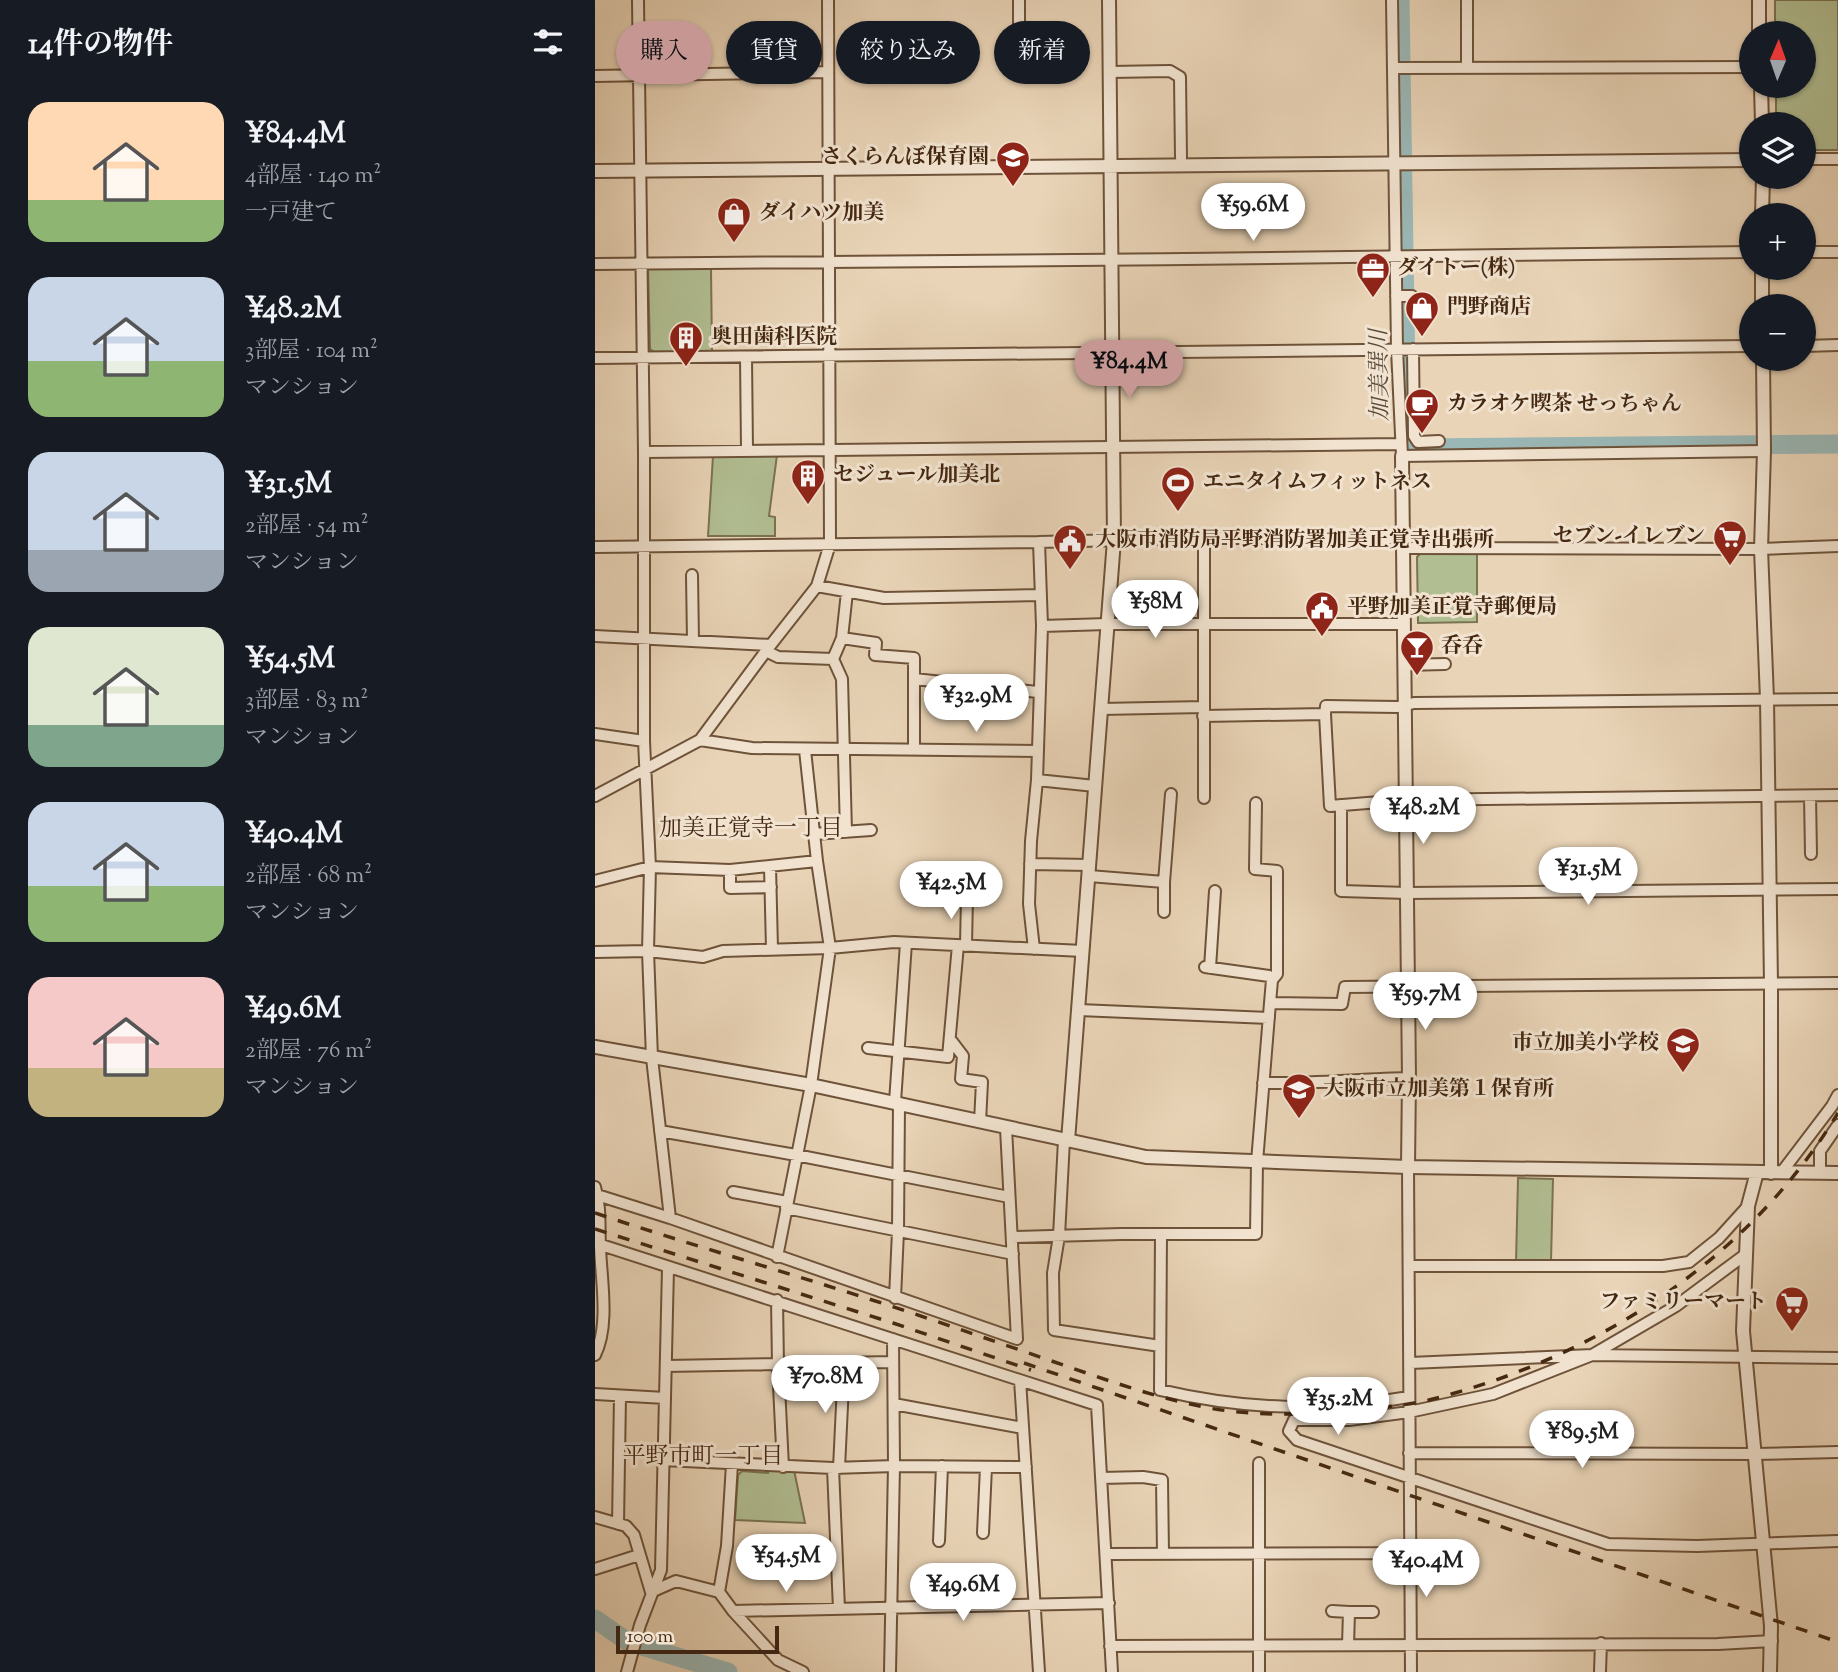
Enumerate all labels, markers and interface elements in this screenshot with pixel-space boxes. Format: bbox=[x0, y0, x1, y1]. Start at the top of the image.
chip: 購入 bbox=[616, 21, 712, 84]
chip: 賃貸 bbox=[726, 21, 822, 84]
chip: 絞り込み bbox=[836, 21, 980, 84]
chip: 新着 bbox=[994, 21, 1090, 84]
north arrow bbox=[1739, 21, 1817, 98]
map controls bbox=[1739, 21, 1816, 371]
icon: filters bbox=[529, 23, 567, 61]
text: 14件の物件 bbox=[28, 24, 173, 67]
button: layers bbox=[1739, 112, 1816, 189]
text: ¥84.4M bbox=[245, 113, 346, 156]
icon: home bbox=[84, 130, 168, 214]
school or university icon: さくらんぼ保育園 bbox=[994, 139, 1032, 188]
place label: さくらんぼ保育園 bbox=[821, 143, 989, 173]
text: 4部屋 · 140 m² bbox=[245, 160, 381, 193]
pin: ¥59.6M bbox=[1196, 184, 1310, 243]
text: ¥59.6M bbox=[1217, 189, 1289, 222]
shop icon: ダイハツ加美 bbox=[715, 195, 753, 244]
text: 一戸建て bbox=[245, 197, 337, 230]
place label: ダイハツ加美 bbox=[759, 199, 884, 229]
button: + bbox=[1739, 203, 1816, 280]
office icon: ダイトー(株) bbox=[1354, 250, 1392, 299]
place label: ダイトー(株) bbox=[1397, 254, 1515, 284]
text: ¥48.2M bbox=[245, 288, 342, 331]
shop icon: 門野商店 bbox=[1403, 289, 1441, 338]
place label: 門野商店 bbox=[1447, 293, 1531, 323]
button: − bbox=[1739, 294, 1816, 371]
icon: home bbox=[84, 305, 168, 389]
building icon: 奥田歯科医院 bbox=[667, 319, 705, 368]
place label: 奥田歯科医院 bbox=[711, 323, 837, 353]
water label: 加美巽川 bbox=[1364, 326, 1398, 421]
text: 3部屋 · 104 m² bbox=[245, 335, 378, 368]
pin: ¥84.4M bbox=[1072, 340, 1186, 400]
text: ¥84.4M bbox=[1090, 346, 1168, 379]
text: マンション bbox=[245, 372, 359, 405]
cafe icon: カラオケ喫茶 せっちゃん bbox=[1403, 386, 1441, 435]
place label: カラオケ喫茶 せっちゃん bbox=[1447, 390, 1682, 420]
building icon: セジュール加美北 bbox=[789, 457, 827, 506]
place label: セジュール加美北 bbox=[833, 461, 1000, 491]
text: ¥31.5M bbox=[245, 463, 332, 506]
sports icon: エニタイムフィットネス bbox=[1159, 464, 1197, 513]
place label: エニタイムフィットネス bbox=[1203, 468, 1432, 498]
icon: home bbox=[84, 480, 168, 564]
text: 2部屋 · 54 m² bbox=[245, 510, 369, 543]
supermarket icon: セブン-イレブン bbox=[1711, 518, 1749, 567]
public building icon: 大阪市消防局平野消防署加美正覚寺出張所 bbox=[1051, 522, 1089, 571]
place label: セブン-イレブン bbox=[1553, 522, 1705, 552]
place label: 大阪市消防局平野消防署加美正覚寺出張所 bbox=[1095, 526, 1494, 556]
text: マンション bbox=[245, 547, 359, 580]
pin: ¥58M bbox=[1114, 580, 1196, 640]
text: ¥58M bbox=[1127, 586, 1183, 619]
public building icon: 平野加美正覚寺郵便局 bbox=[1303, 589, 1341, 638]
place label: 平野加美正覚寺郵便局 bbox=[1347, 593, 1557, 623]
bar icon: 呑呑 bbox=[1398, 628, 1436, 677]
place label: 呑呑 bbox=[1441, 632, 1483, 662]
text: ¥54.5M bbox=[245, 638, 335, 681]
icon: home bbox=[84, 655, 168, 739]
pin: ¥32.9M bbox=[919, 674, 1033, 734]
text: ¥32.9M bbox=[940, 680, 1012, 713]
text: 3部屋 · 83 m² bbox=[245, 685, 368, 718]
text: マンション bbox=[245, 722, 359, 755]
pin: ¥48.2M bbox=[1366, 786, 1480, 846]
text: ¥48.2M bbox=[1386, 792, 1460, 825]
text: ¥40.4M bbox=[245, 813, 343, 856]
district label: 加美正覚寺一丁目 bbox=[659, 813, 843, 846]
icon: home bbox=[84, 830, 168, 914]
pin: ¥31.5M bbox=[1531, 848, 1645, 907]
text: ¥31.5M bbox=[1555, 853, 1621, 886]
text: 2部屋 · 68 m² bbox=[245, 860, 372, 893]
pin: ¥42.5M bbox=[894, 862, 1008, 921]
text: ¥42.5M bbox=[916, 867, 986, 900]
text: マンション bbox=[245, 897, 359, 930]
pin: ¥59.7M bbox=[1368, 972, 1482, 1032]
text: ¥59.7M bbox=[1389, 978, 1461, 1011]
text: ¥49.6M bbox=[245, 988, 341, 1031]
icon: home bbox=[84, 1005, 168, 1089]
school or university icon: 市立加美小学校 bbox=[1664, 1025, 1702, 1074]
place label: 市立加美小学校 bbox=[1512, 1029, 1659, 1059]
text: 2部屋 · 76 m² bbox=[245, 1035, 372, 1068]
school or university icon: 大阪市立加美第１保育所 bbox=[1280, 1071, 1318, 1120]
text: マンション bbox=[245, 1072, 359, 1105]
place label: 大阪市立加美第１保育所 bbox=[1323, 1075, 1554, 1105]
supermarket icon: ファミリーマート bbox=[1773, 1284, 1811, 1333]
place label: ファミリーマート bbox=[1599, 1288, 1767, 1318]
pin: ¥70.8M bbox=[768, 1356, 882, 1415]
text: ¥70.8M bbox=[787, 1361, 863, 1394]
pin: ¥35.2M bbox=[1281, 1378, 1395, 1437]
text: ¥35.2M bbox=[1303, 1383, 1373, 1416]
pin: ¥89.5M bbox=[1525, 1410, 1639, 1470]
text: ¥89.5M bbox=[1545, 1416, 1619, 1449]
district label: 平野市町一丁目 bbox=[623, 1441, 784, 1474]
pin: ¥54.5M bbox=[729, 1534, 843, 1594]
text: ¥54.5M bbox=[751, 1540, 821, 1573]
pin: ¥40.4M bbox=[1369, 1540, 1483, 1599]
text: ¥40.4M bbox=[1389, 1545, 1463, 1578]
pin: ¥49.6M bbox=[906, 1564, 1020, 1623]
text: ¥49.6M bbox=[926, 1569, 1000, 1602]
scale bar bbox=[616, 1623, 779, 1655]
text: 100 m bbox=[627, 1624, 673, 1651]

